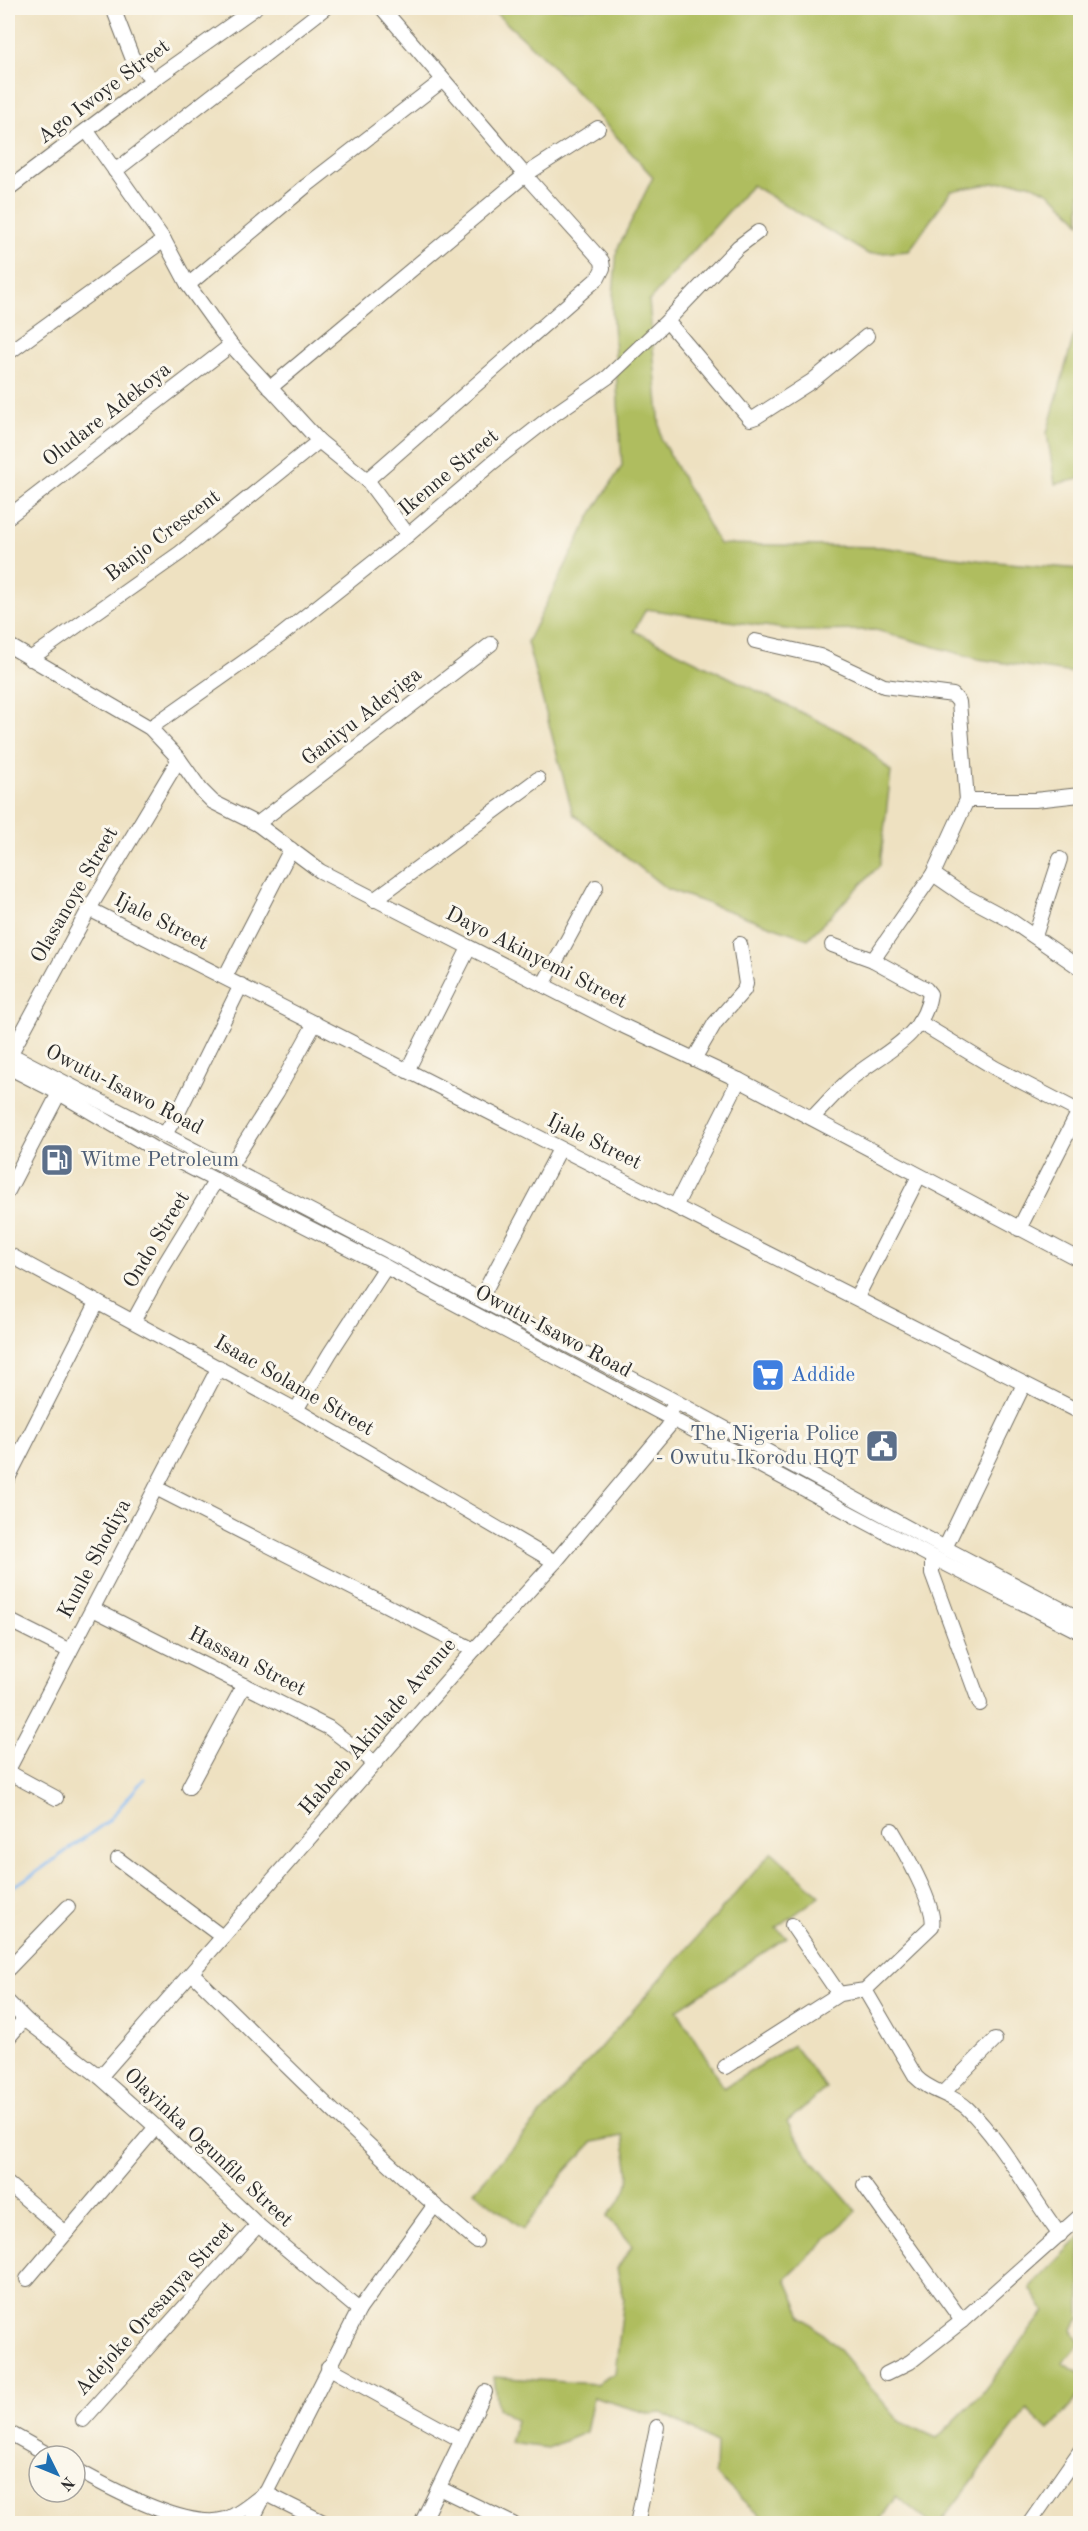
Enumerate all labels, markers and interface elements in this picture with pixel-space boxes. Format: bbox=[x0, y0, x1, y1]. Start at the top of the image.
street label: Ago Iwoye Street bbox=[34, 36, 174, 148]
street label: Oludare Adekoya bbox=[39, 359, 175, 471]
street label: Ikenne Street bbox=[395, 426, 503, 520]
street label: Banjo Crescent bbox=[102, 486, 224, 586]
street label: Ganiyu Adeyiga bbox=[298, 664, 426, 770]
street label: Olasanoye Street bbox=[28, 823, 122, 967]
street label: Ijale Street bbox=[111, 889, 211, 955]
street label: Dayo Akinyemi Street bbox=[442, 903, 630, 1013]
street label: Owutu-Isawo Road bbox=[42, 1041, 206, 1139]
street label: Ijale Street bbox=[543, 1110, 645, 1174]
fuel station icon: Witme Petroleum bbox=[39, 1142, 75, 1178]
place label: Witme Petroleum bbox=[80, 1150, 239, 1171]
street label: Ondo Street bbox=[120, 1188, 194, 1292]
street label: Owutu-Isawo Road bbox=[471, 1282, 635, 1382]
street label: Isaac Solame Street bbox=[211, 1332, 377, 1440]
supermarket icon: Addide bbox=[750, 1357, 786, 1393]
place label: Addide bbox=[791, 1365, 855, 1386]
place label: The Nigeria Police - Owutu Ikorodu HQT bbox=[656, 1424, 859, 1469]
public building icon: The Nigeria Police - Owutu Ikorodu HQT bbox=[864, 1428, 900, 1464]
street label: Kunle Shodiya bbox=[55, 1496, 135, 1622]
street label: Hassan Street bbox=[185, 1623, 309, 1701]
street label: Habeeb Akinlade Avenue bbox=[296, 1635, 460, 1819]
street label: Olayinka Ogunfile Street bbox=[120, 2065, 296, 2231]
street label: Adejoke Oresanya Street bbox=[71, 2218, 239, 2400]
north arrow bbox=[27, 2444, 87, 2504]
text: N bbox=[56, 2473, 77, 2493]

